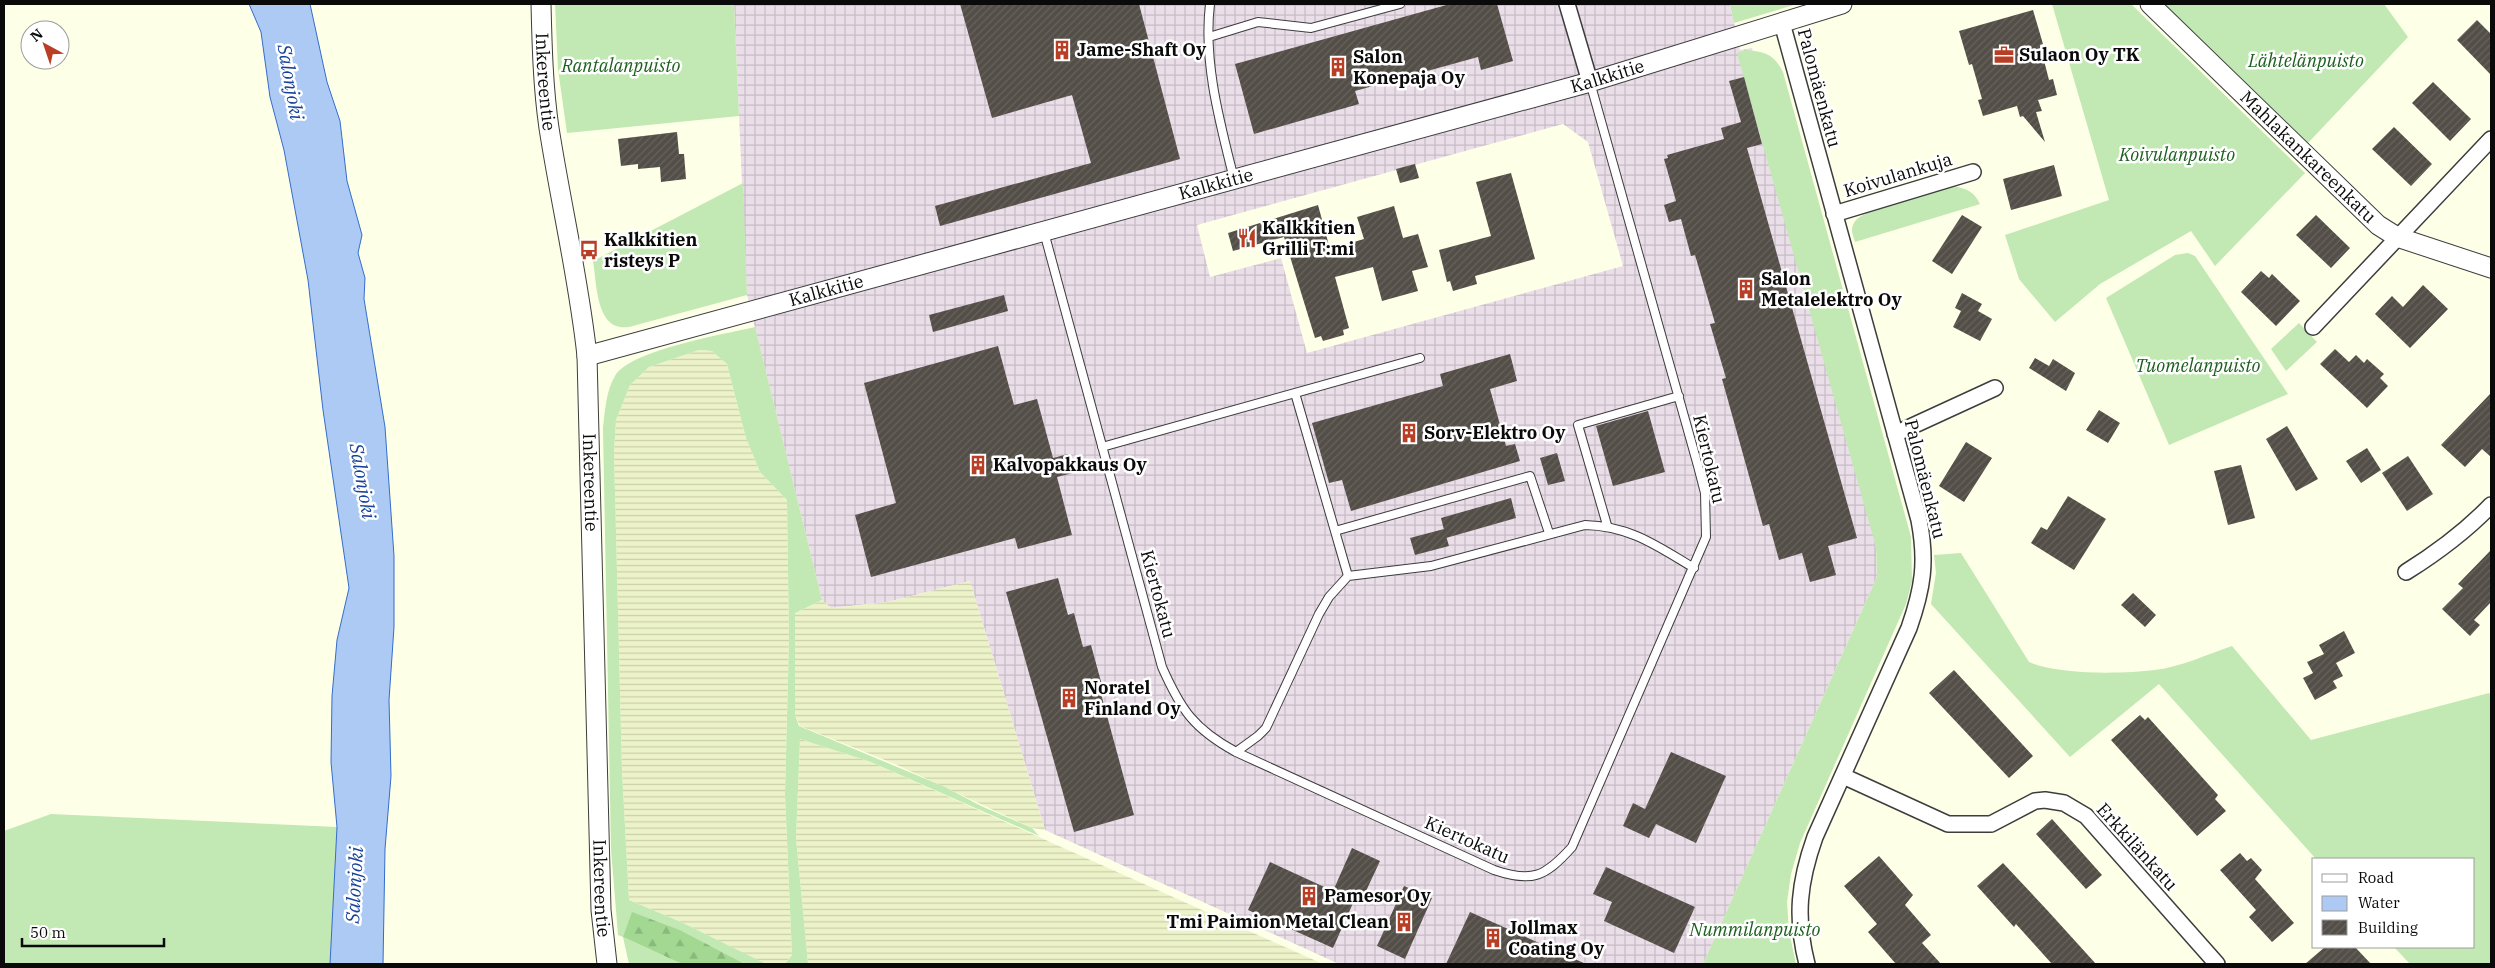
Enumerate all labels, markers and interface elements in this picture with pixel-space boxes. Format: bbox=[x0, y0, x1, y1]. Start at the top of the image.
north arrow bbox=[20, 20, 70, 70]
text: N bbox=[27, 25, 47, 45]
street label: Palomäenkatu bbox=[1793, 26, 1846, 150]
street label: Inkereentie bbox=[531, 32, 561, 132]
place label: Jame-Shaft Oy bbox=[1077, 38, 1207, 61]
building icon: Jame-Shaft Oy bbox=[1051, 39, 1073, 61]
water label: Salonjoki bbox=[272, 41, 310, 122]
place label: Sulaon Oy TK bbox=[2019, 43, 2140, 66]
office icon: Sulaon Oy TK bbox=[1993, 44, 2015, 66]
place label: Salon Konepaja Oy bbox=[1353, 45, 1466, 89]
park label: Lähtelänpuisto bbox=[2247, 49, 2364, 72]
park label: Rantalanpuisto bbox=[560, 54, 681, 77]
street label: Kalkkitie bbox=[1568, 54, 1647, 98]
building icon: Salon Konepaja Oy bbox=[1327, 56, 1349, 78]
street label: Mahlakankareenkatu bbox=[2235, 86, 2381, 228]
park label: Koivulanpuisto bbox=[2118, 143, 2235, 166]
street label: Koivulankuja bbox=[1841, 147, 1955, 202]
street label: Kalkkitie bbox=[1176, 163, 1256, 205]
place label: Kalkkitien Grilli T:mi bbox=[1262, 216, 1355, 260]
restaurant icon: Kalkkitien Grilli T:mi bbox=[1236, 227, 1258, 249]
place label: Kalkkitien risteys P bbox=[604, 228, 697, 272]
bus stop icon: Kalkkitien risteys P bbox=[578, 239, 600, 261]
place label: Salon Metalelektro Oy bbox=[1761, 267, 1903, 311]
street label: Kalkkitie bbox=[786, 269, 866, 311]
building icon: Salon Metalelektro Oy bbox=[1735, 278, 1757, 300]
park label: Tuomelanpuisto bbox=[2136, 354, 2261, 377]
street label: Kiertokatu bbox=[1688, 412, 1731, 506]
street label: Palomäenkatu bbox=[1900, 417, 1951, 541]
place label: Sorv-Elektro Oy bbox=[1424, 421, 1566, 444]
building icon: Sorv-Elektro Oy bbox=[1398, 422, 1420, 444]
street label: Inkereentie bbox=[578, 433, 603, 532]
water label: Salonjoki bbox=[344, 440, 382, 521]
place label: Kalvopakkaus Oy bbox=[993, 453, 1148, 476]
building icon: Kalvopakkaus Oy bbox=[967, 454, 989, 476]
street label: Kiertokatu bbox=[1136, 547, 1181, 640]
place label: Noratel Finland Oy bbox=[1084, 676, 1181, 720]
building icon: Noratel Finland Oy bbox=[1058, 687, 1080, 709]
street label: Erkkilänkatu bbox=[2092, 798, 2183, 895]
street label: Kiertokatu bbox=[1421, 811, 1513, 868]
street label: Inkereentie bbox=[588, 839, 616, 938]
water label: Salonjoki bbox=[340, 846, 368, 925]
legend bbox=[2312, 858, 2475, 948]
text: Road bbox=[2358, 868, 2394, 887]
place label: Pamesor Oy bbox=[1324, 884, 1431, 907]
building icon: Pamesor Oy bbox=[1298, 885, 1320, 907]
text: Water bbox=[2358, 893, 2400, 912]
place label: Tmi Paimion Metal Clean bbox=[1167, 910, 1389, 933]
building icon: Tmi Paimion Metal Clean bbox=[1393, 911, 1415, 933]
scale bar bbox=[22, 916, 165, 948]
place label: Jollmax Coating Oy bbox=[1508, 916, 1605, 960]
park label: Nummilanpuisto bbox=[1689, 918, 1820, 941]
text: Building bbox=[2358, 918, 2418, 937]
text: 50 m bbox=[30, 923, 66, 942]
building icon: Jollmax Coating Oy bbox=[1482, 927, 1504, 949]

